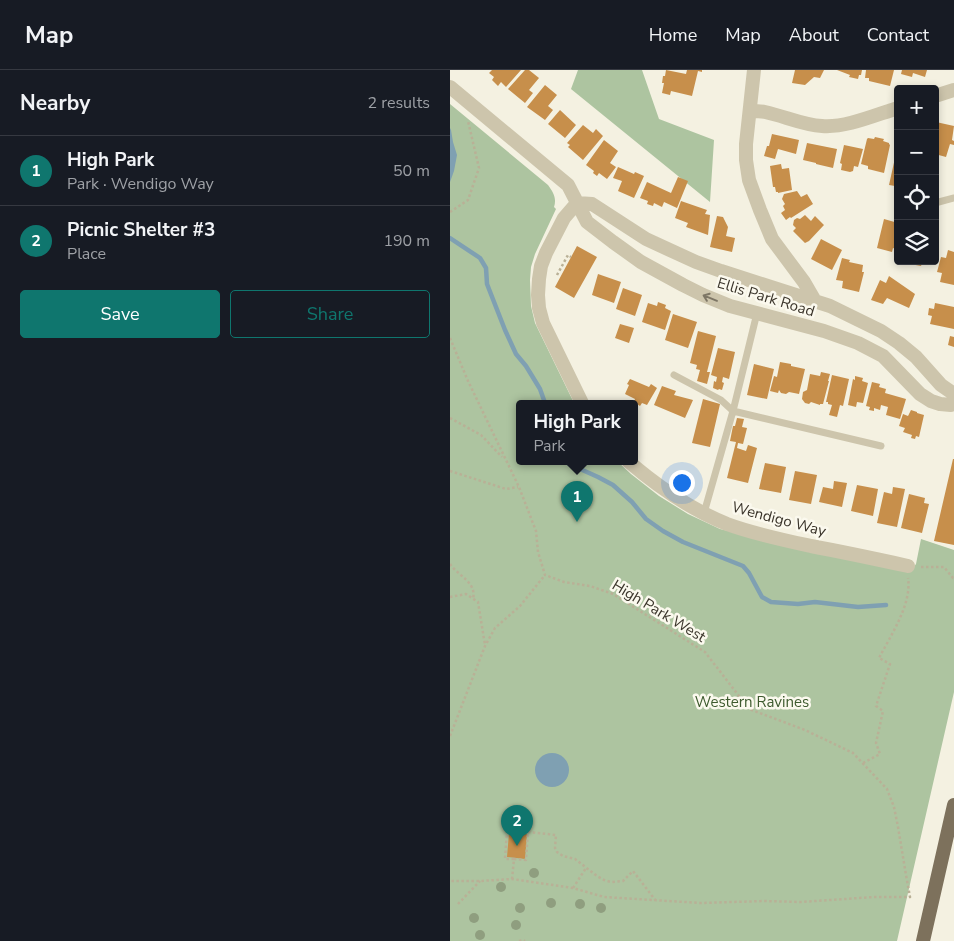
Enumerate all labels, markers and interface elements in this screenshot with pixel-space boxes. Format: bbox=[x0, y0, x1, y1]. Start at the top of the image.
text: Map bbox=[25, 19, 73, 51]
text: Home bbox=[649, 23, 697, 47]
text: Map bbox=[725, 23, 761, 47]
text: About bbox=[789, 23, 839, 47]
text: Contact bbox=[867, 23, 929, 47]
map controls bbox=[894, 85, 939, 265]
button: + bbox=[894, 85, 939, 130]
text: Nearby bbox=[20, 89, 90, 117]
text: 2 results bbox=[368, 92, 430, 114]
button: − bbox=[894, 130, 939, 175]
text: High Park bbox=[67, 147, 154, 173]
text: 1 bbox=[31, 160, 41, 182]
text: 50 m bbox=[393, 160, 430, 182]
text: Park · Wendigo Way bbox=[67, 173, 214, 195]
button: locate bbox=[894, 175, 939, 220]
text: Picnic Shelter #3 bbox=[67, 217, 215, 243]
button: layers bbox=[894, 220, 939, 265]
text: 2 bbox=[31, 230, 41, 252]
text: 190 m bbox=[383, 230, 430, 252]
text: Place bbox=[67, 243, 106, 265]
street label: Ellis Park Road bbox=[715, 273, 817, 321]
button: Save bbox=[20, 290, 220, 338]
button: Share bbox=[230, 290, 430, 338]
one-way arrow bbox=[703, 293, 719, 302]
popup bbox=[516, 400, 638, 465]
text: High Park bbox=[533, 409, 621, 435]
text: Park bbox=[533, 435, 565, 457]
your location bbox=[669, 470, 695, 496]
pin: 1 bbox=[561, 481, 593, 522]
street label: Wendigo Way bbox=[730, 497, 829, 541]
street label: High Park West bbox=[608, 575, 710, 647]
park label: Western Ravines bbox=[695, 692, 809, 712]
pin: 2 bbox=[501, 805, 533, 846]

